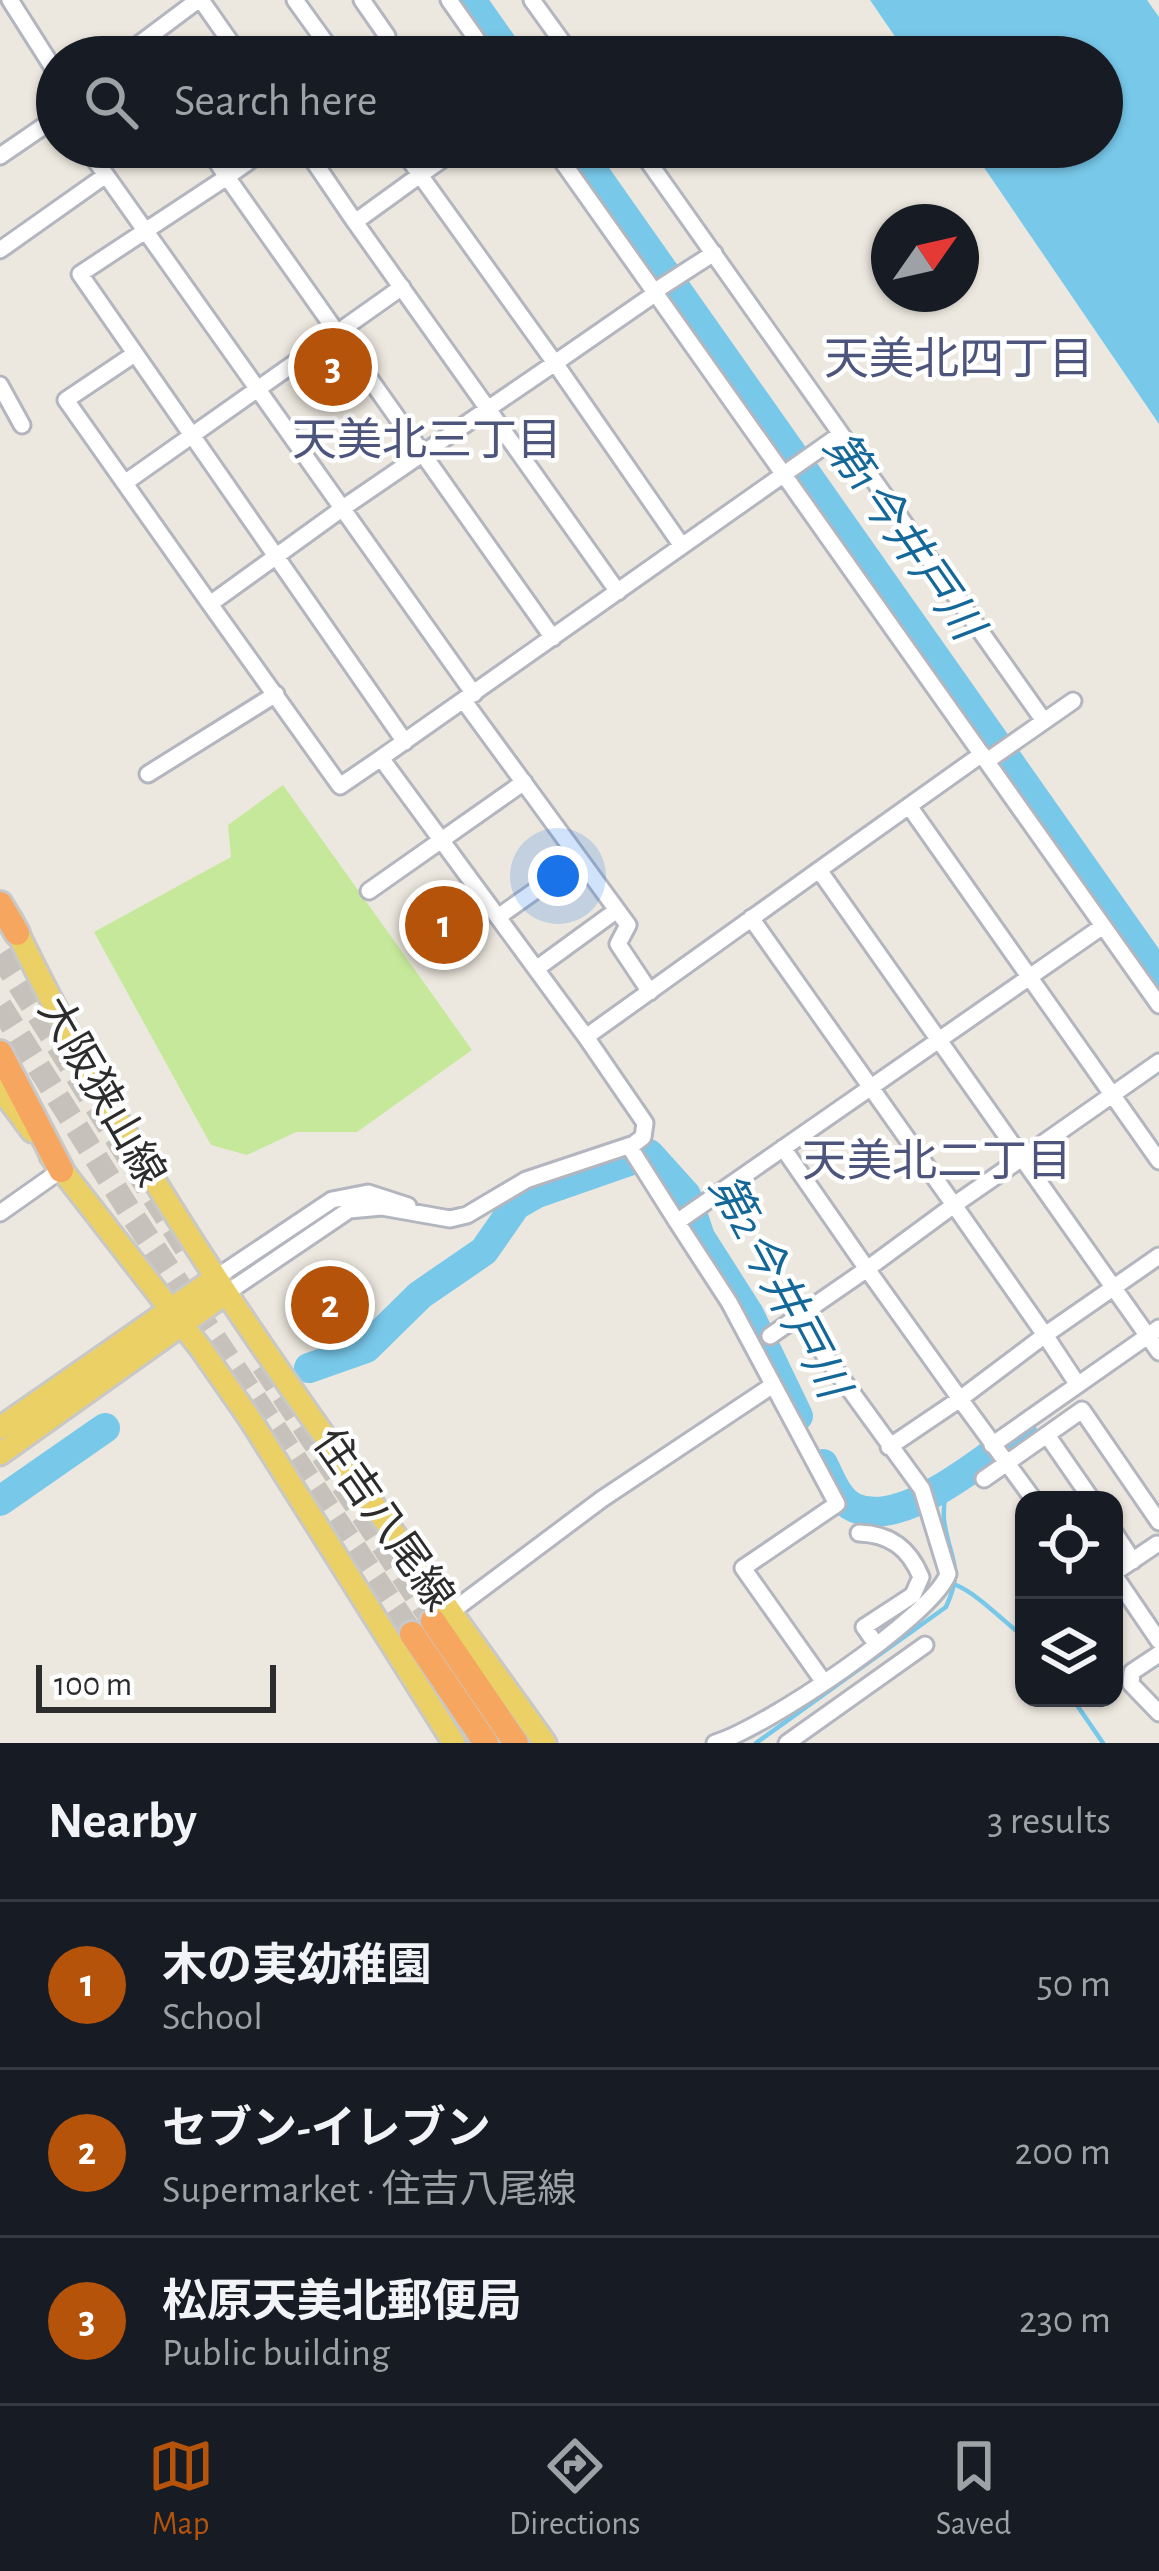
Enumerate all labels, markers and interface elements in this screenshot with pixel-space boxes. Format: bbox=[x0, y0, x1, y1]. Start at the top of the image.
search box bbox=[36, 36, 1123, 168]
icon: search bbox=[78, 69, 144, 135]
text: Search here bbox=[174, 79, 377, 124]
north arrow bbox=[871, 204, 979, 312]
pin: 3 bbox=[294, 322, 372, 412]
district label: 天美北四丁目 bbox=[824, 335, 1094, 383]
district label: 天美北三丁目 bbox=[292, 416, 562, 464]
water label: 第1今井戸川 bbox=[815, 423, 994, 651]
your location bbox=[528, 846, 588, 906]
pin: 1 bbox=[405, 880, 483, 970]
street label: 大阪狭山線 bbox=[31, 990, 174, 1193]
district label: 天美北二丁目 bbox=[802, 1137, 1072, 1185]
water label: 第2今井戸川 bbox=[700, 1166, 860, 1409]
pin: 2 bbox=[291, 1260, 369, 1350]
street label: 住吉八尾線 bbox=[306, 1421, 462, 1618]
map controls bbox=[1015, 1491, 1123, 1707]
button: locate bbox=[1015, 1491, 1123, 1599]
button: layers bbox=[1015, 1599, 1123, 1707]
scale bar bbox=[36, 1659, 276, 1712]
text: 100 m bbox=[54, 1669, 132, 1702]
text: Nearby bbox=[48, 1796, 197, 1847]
text: 3 results bbox=[987, 1802, 1111, 1841]
text: 木の実幼稚園 bbox=[162, 1944, 432, 1989]
text: 1 bbox=[80, 1965, 94, 2004]
text: 50 m bbox=[1036, 1965, 1111, 2004]
text: School bbox=[162, 1998, 263, 2037]
text: セブン-イレブン bbox=[162, 2107, 491, 2152]
text: 2 bbox=[78, 2133, 96, 2172]
text: 200 m bbox=[1014, 2133, 1111, 2172]
text: Supermarket · 住吉八尾線 bbox=[162, 2171, 577, 2210]
text: 松原天美北郵便局 bbox=[162, 2280, 522, 2325]
text: 3 bbox=[79, 2301, 95, 2340]
text: 230 m bbox=[1019, 2301, 1111, 2340]
text: Public building bbox=[162, 2334, 390, 2373]
tab: Map bbox=[148, 2433, 214, 2545]
tab: Directions bbox=[509, 2433, 640, 2545]
tab: Saved bbox=[936, 2433, 1011, 2545]

